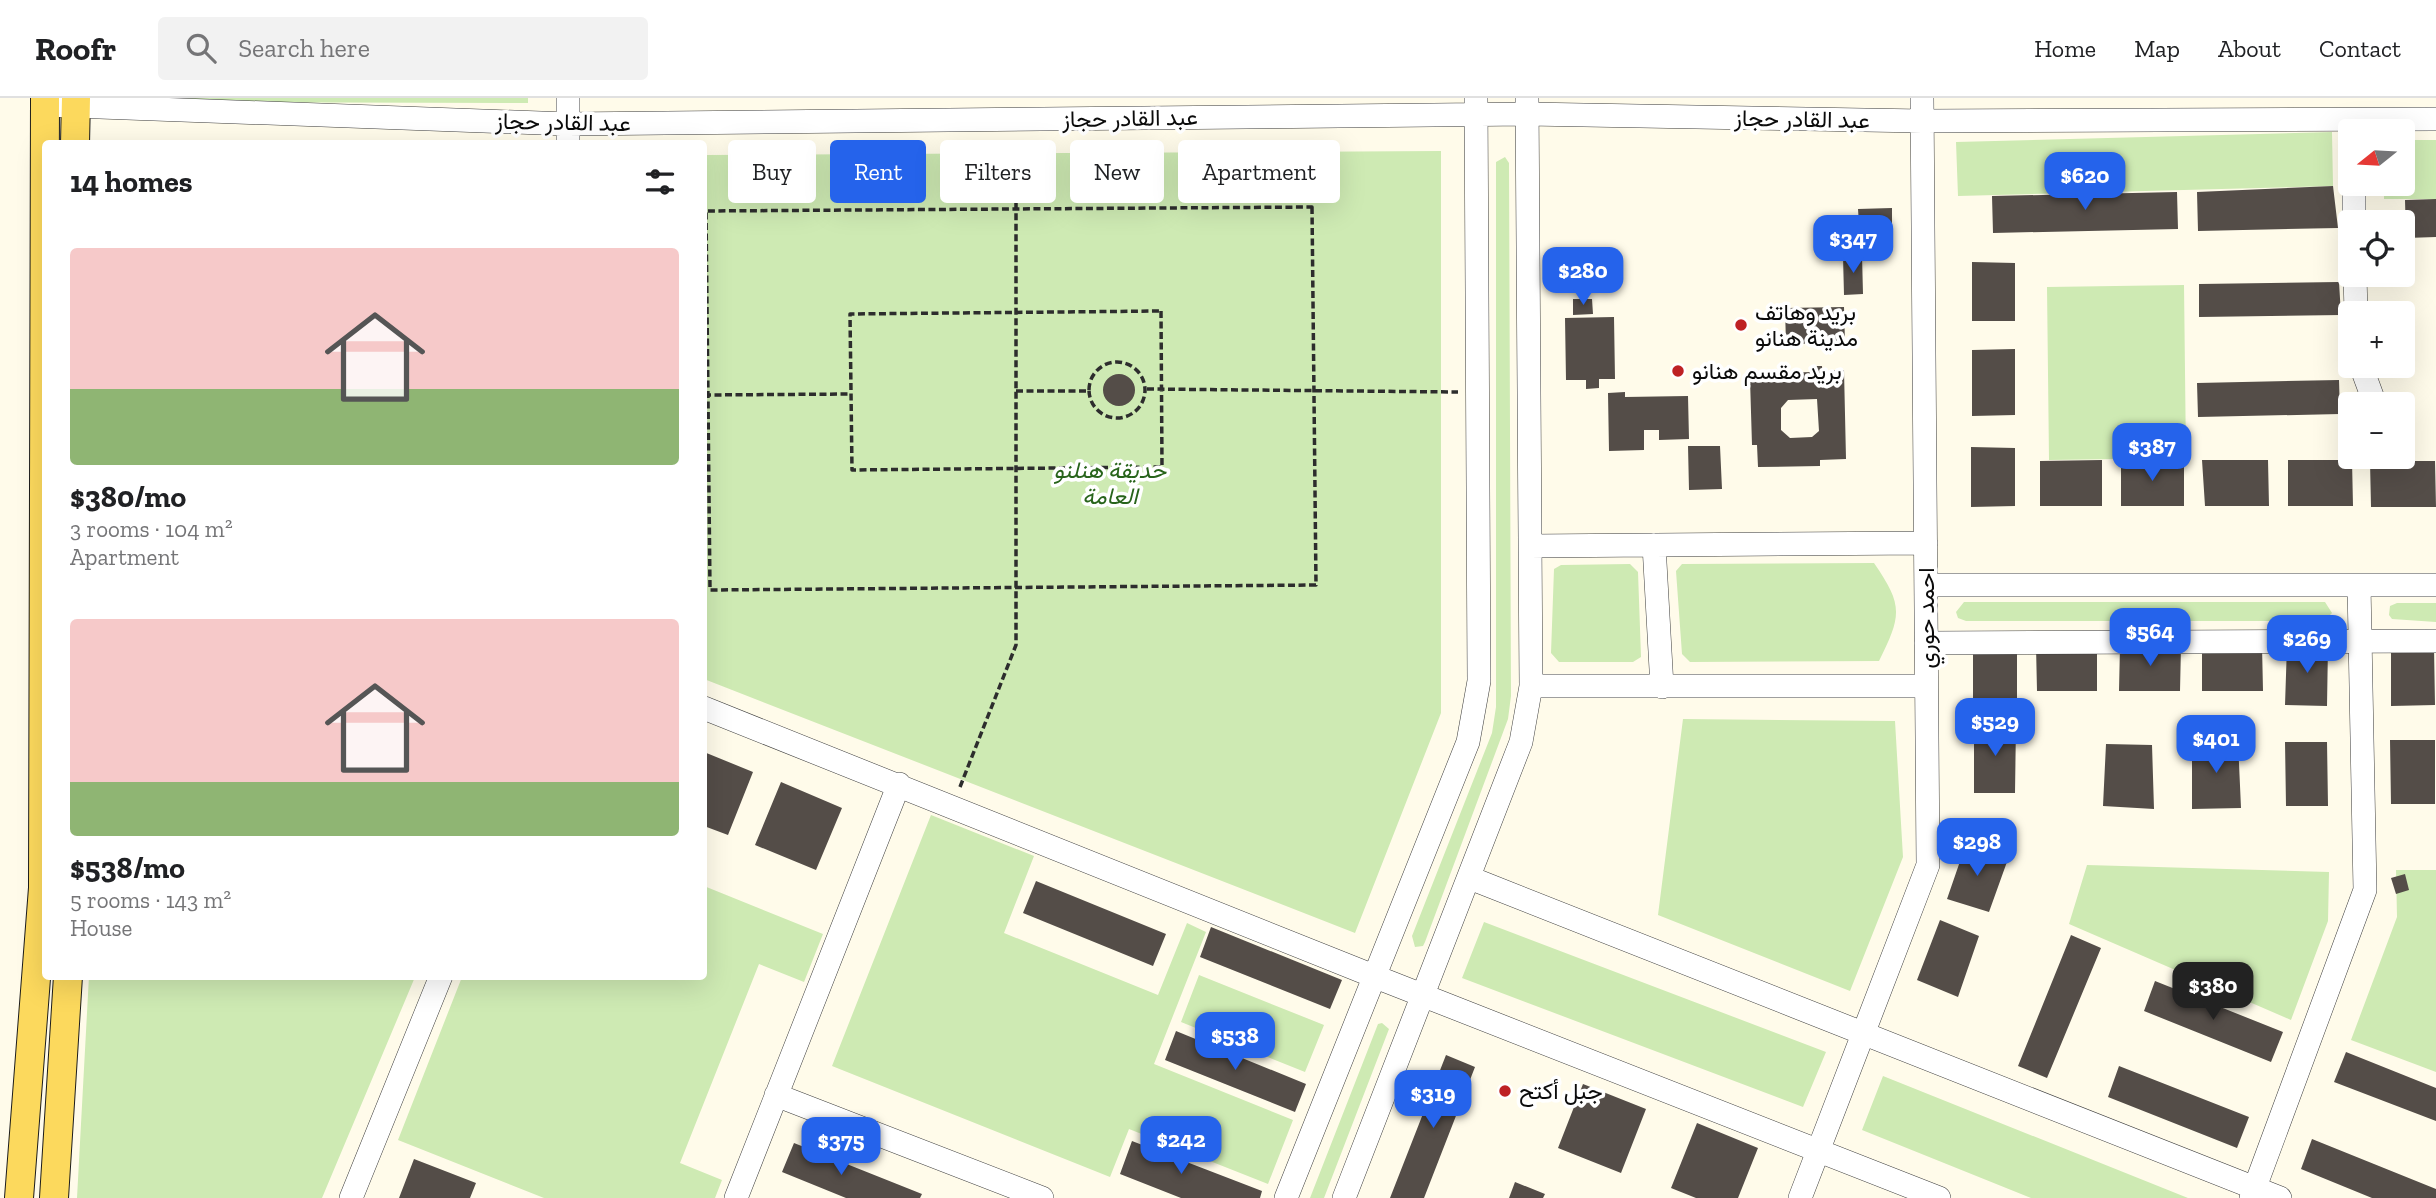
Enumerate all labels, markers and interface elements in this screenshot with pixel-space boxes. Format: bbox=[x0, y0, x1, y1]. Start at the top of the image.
search box bbox=[158, 17, 648, 80]
text: Roofr bbox=[35, 29, 116, 68]
icon: search bbox=[182, 29, 220, 67]
text: Search here bbox=[238, 32, 370, 64]
text: Home bbox=[2034, 34, 2096, 63]
text: Map bbox=[2134, 34, 2180, 63]
text: About bbox=[2218, 34, 2281, 63]
text: Contact bbox=[2319, 34, 2401, 63]
street label: عبد القادر حجاز bbox=[1061, 103, 1198, 134]
street label: عبد القادر حجاز bbox=[1733, 104, 1870, 135]
street label: عبد القادر حجاز bbox=[494, 107, 631, 138]
north arrow bbox=[2338, 119, 2415, 196]
map controls bbox=[2338, 119, 2415, 469]
chip: Buy bbox=[728, 140, 816, 203]
chip: Rent bbox=[830, 140, 926, 203]
chip: Filters bbox=[940, 140, 1056, 203]
chip: New bbox=[1070, 140, 1164, 203]
chip: Apartment bbox=[1178, 140, 1340, 203]
pin: $620 bbox=[2044, 152, 2126, 212]
text: $620 bbox=[2060, 161, 2110, 189]
icon: filters bbox=[641, 163, 679, 201]
text: 14 homes bbox=[70, 164, 193, 200]
button: locate bbox=[2338, 210, 2415, 287]
pin: $347 bbox=[1812, 216, 1894, 275]
text: $347 bbox=[1829, 224, 1877, 252]
pin: $280 bbox=[1542, 248, 1624, 307]
text: $280 bbox=[1558, 256, 1608, 284]
icon: home bbox=[312, 294, 438, 420]
place label: بريد وهاتف مدينة هنانو bbox=[1755, 298, 1858, 353]
button: + bbox=[2338, 301, 2415, 378]
marker: بريد وهاتف مدينة هنانو bbox=[1733, 317, 1749, 333]
place label: بريد مقسم هنانو bbox=[1692, 357, 1842, 386]
marker: بريد مقسم هنانو bbox=[1670, 363, 1686, 379]
button: − bbox=[2338, 392, 2415, 469]
pin: $387 bbox=[2111, 424, 2193, 483]
text: $387 bbox=[2128, 432, 2176, 460]
park label: حديقة هنلنو العامة bbox=[1054, 456, 1167, 510]
text: $380/mo bbox=[70, 479, 186, 515]
text: 3 rooms · 104 m² bbox=[70, 515, 233, 543]
text: Apartment bbox=[70, 543, 179, 571]
street label: احمد حوري bbox=[1912, 567, 1945, 669]
pin: $564 bbox=[2109, 608, 2191, 668]
pin: $269 bbox=[2266, 616, 2348, 675]
text: $564 bbox=[2126, 617, 2174, 645]
text: $269 bbox=[2283, 624, 2331, 652]
icon: home bbox=[312, 665, 438, 791]
pin: $529 bbox=[1954, 698, 2036, 758]
text: $529 bbox=[1971, 707, 2019, 735]
pin: $401 bbox=[2175, 716, 2257, 775]
text: $401 bbox=[2193, 724, 2239, 752]
pin: $298 bbox=[1936, 818, 2018, 878]
text: $298 bbox=[1953, 827, 2001, 855]
text: $538/mo bbox=[70, 850, 185, 886]
text: 5 rooms · 143 m² bbox=[70, 886, 231, 914]
text: House bbox=[70, 914, 132, 942]
pin: $380 bbox=[2172, 962, 2254, 1022]
text: $380 bbox=[2188, 971, 2238, 999]
pin: $538 bbox=[1194, 1012, 1276, 1072]
text: $538 bbox=[1211, 1021, 1259, 1049]
pin: $319 bbox=[1392, 1070, 1474, 1130]
place label: جبل أكتح bbox=[1519, 1077, 1603, 1107]
text: $319 bbox=[1410, 1079, 1456, 1107]
marker: جبل أكتح bbox=[1497, 1083, 1513, 1099]
pin: $242 bbox=[1140, 1116, 1222, 1176]
pin: $375 bbox=[800, 1118, 882, 1177]
text: $242 bbox=[1156, 1125, 1206, 1153]
text: $375 bbox=[818, 1126, 864, 1154]

